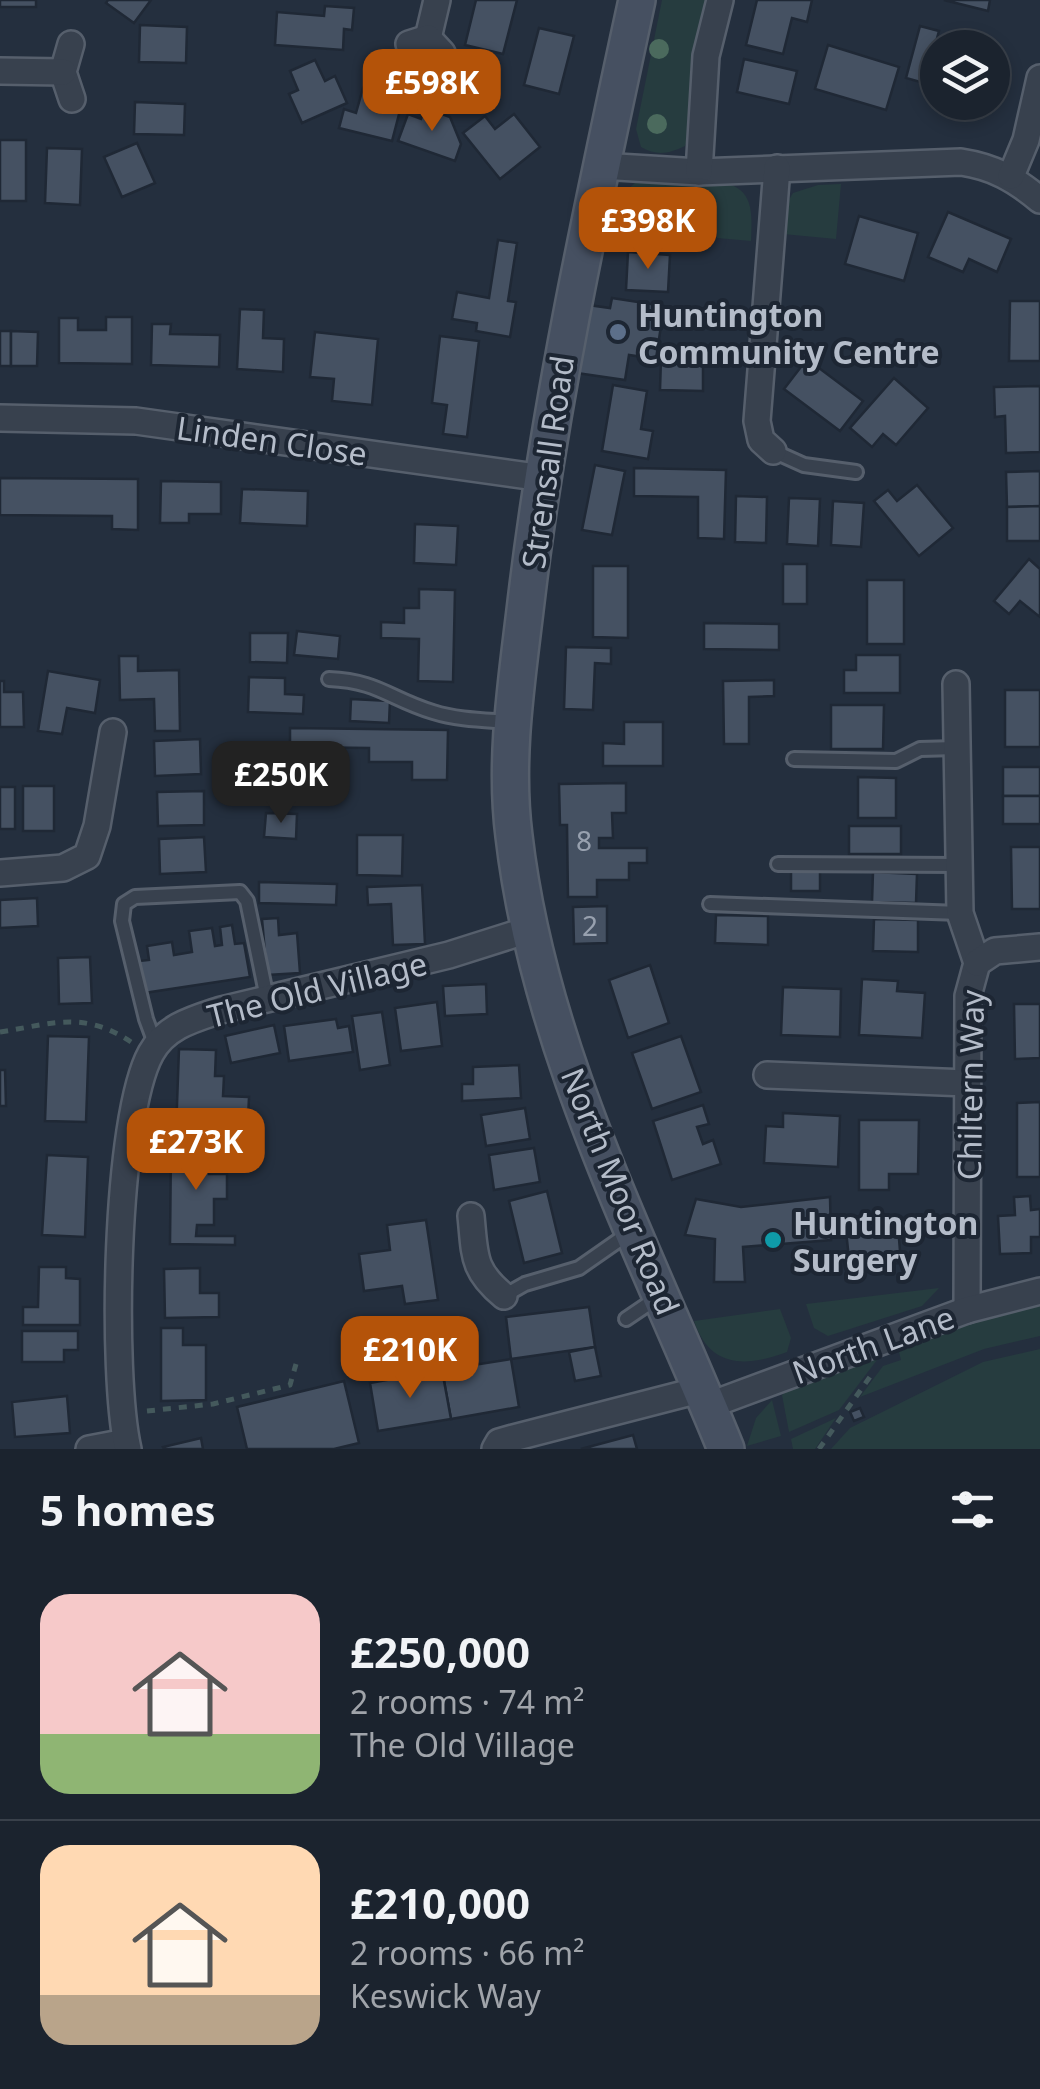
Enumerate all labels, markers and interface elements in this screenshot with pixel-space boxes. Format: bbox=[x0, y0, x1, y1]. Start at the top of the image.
map controls bbox=[920, 30, 1010, 120]
button: layers bbox=[920, 30, 1010, 120]
pin: £598K bbox=[362, 49, 502, 134]
text: £598K bbox=[385, 60, 479, 103]
pin: £398K bbox=[578, 187, 718, 272]
text: £398K bbox=[601, 198, 695, 241]
place label: Huntington Community Centre bbox=[638, 293, 940, 373]
marker: Huntington Community Centre bbox=[607, 321, 629, 343]
street label: Strensall Road bbox=[511, 353, 583, 571]
street label: Linden Close bbox=[174, 405, 370, 475]
pin: £250K bbox=[211, 741, 351, 826]
text: £250K bbox=[234, 752, 328, 795]
house number: 8 bbox=[576, 821, 592, 859]
house number: 2 bbox=[582, 906, 598, 944]
street label: The Old Village bbox=[203, 941, 431, 1037]
street label: Chiltern Way bbox=[947, 989, 993, 1181]
street label: North Moor Road bbox=[552, 1061, 690, 1321]
pin: £273K bbox=[126, 1108, 266, 1193]
text: £273K bbox=[149, 1119, 243, 1162]
place label: Huntington Surgery bbox=[793, 1201, 978, 1281]
marker: Huntington Surgery bbox=[762, 1229, 784, 1251]
street label: North Lane bbox=[786, 1295, 960, 1393]
pin: £210K bbox=[340, 1316, 480, 1401]
text: £210K bbox=[363, 1327, 457, 1370]
text: 5 homes bbox=[40, 1481, 216, 1538]
icon: filters bbox=[945, 1482, 1000, 1537]
text: £250,000 bbox=[350, 1623, 530, 1680]
icon: home bbox=[120, 1634, 240, 1754]
text: 2 rooms · 74 m² bbox=[350, 1680, 584, 1723]
text: The Old Village bbox=[350, 1723, 575, 1766]
text: £210,000 bbox=[350, 1874, 530, 1931]
icon: home bbox=[120, 1885, 240, 2005]
text: 2 rooms · 66 m² bbox=[350, 1931, 584, 1974]
text: Keswick Way bbox=[350, 1974, 541, 2017]

